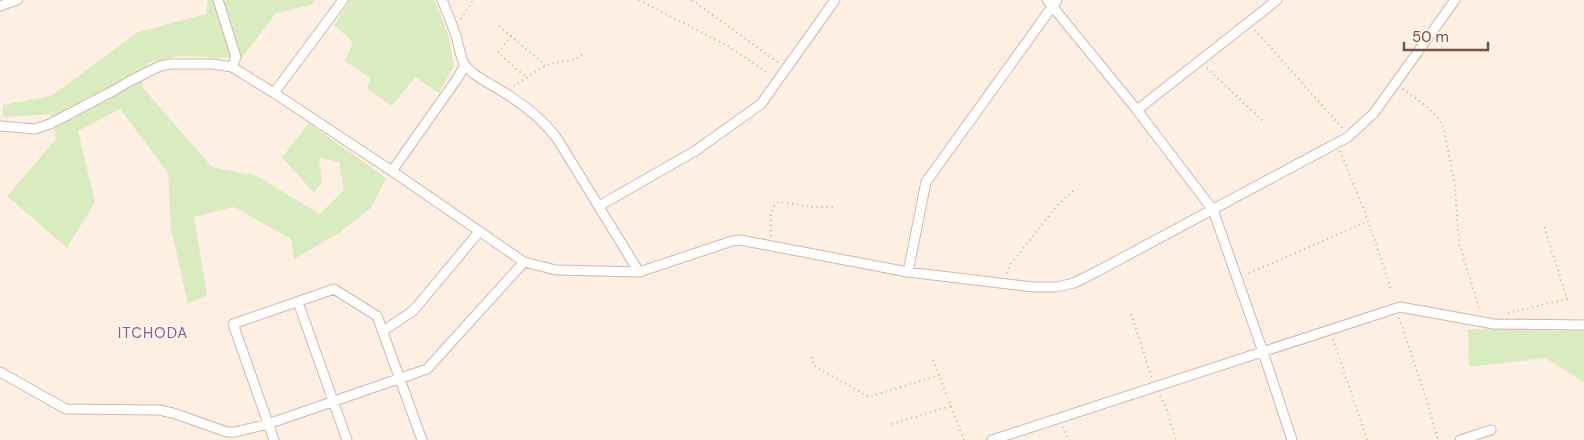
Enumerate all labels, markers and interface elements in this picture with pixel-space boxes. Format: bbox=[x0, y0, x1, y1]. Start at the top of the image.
scale bar bbox=[1404, 20, 1488, 52]
text: 50 m bbox=[1412, 27, 1449, 47]
district label: ITCHODA bbox=[118, 323, 188, 343]

